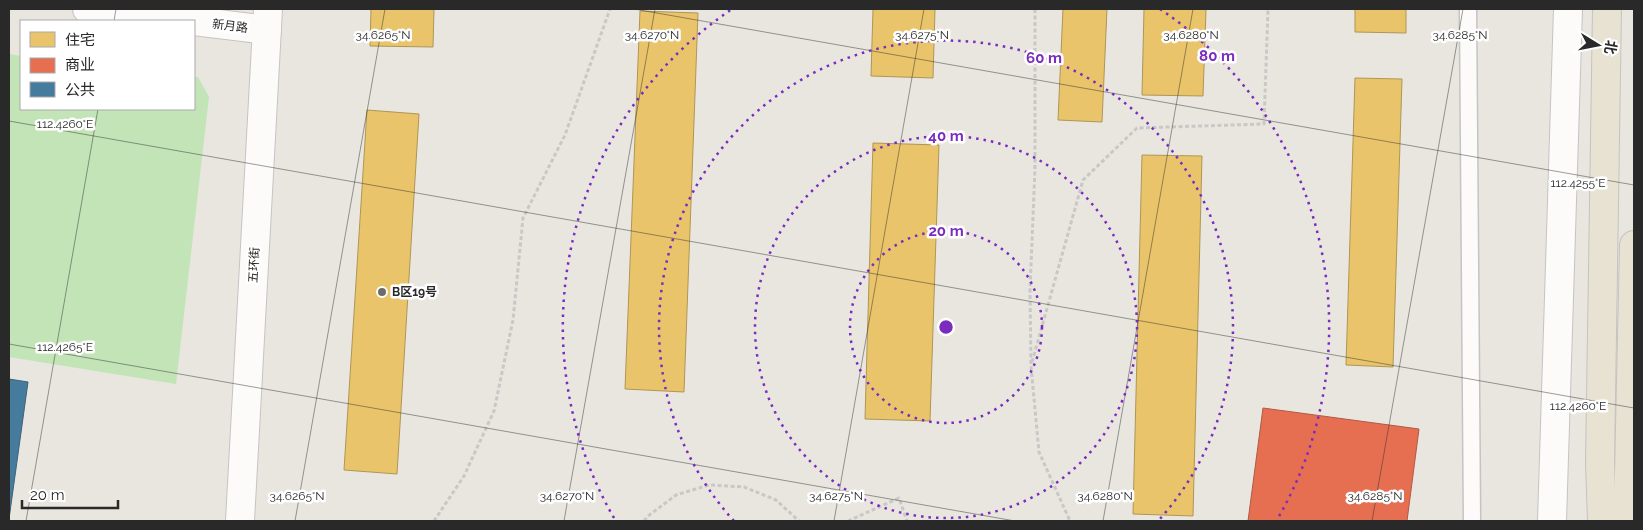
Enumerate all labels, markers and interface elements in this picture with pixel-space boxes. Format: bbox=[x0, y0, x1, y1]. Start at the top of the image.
street label: 新月路 bbox=[211, 17, 249, 35]
legend bbox=[20, 20, 195, 110]
north arrow bbox=[1573, 20, 1623, 70]
text: 34.6265°N bbox=[356, 28, 410, 42]
text: 34.6270°N bbox=[625, 28, 679, 42]
text: 34.6275°N bbox=[895, 28, 949, 42]
text: 34.6280°N bbox=[1163, 28, 1219, 42]
text: 34.6285°N bbox=[1433, 28, 1487, 42]
text: 住宅 bbox=[65, 31, 95, 49]
text: 北 bbox=[1602, 39, 1620, 56]
text: 80 m bbox=[1199, 47, 1235, 65]
text: 60 m bbox=[1026, 49, 1062, 67]
text: 商业 bbox=[65, 56, 95, 74]
text: 公共 bbox=[65, 81, 95, 99]
text: 112.4260°E bbox=[37, 117, 93, 131]
text: 40 m bbox=[928, 127, 964, 145]
text: 112.4255°E bbox=[1550, 176, 1606, 190]
text: 20 m bbox=[928, 222, 964, 240]
street label: 五环街 bbox=[246, 247, 262, 283]
place label: B区19号 bbox=[392, 285, 437, 299]
marker: B区19号 bbox=[376, 286, 388, 298]
centre of rings bbox=[937, 318, 955, 336]
text: 112.4265°E bbox=[37, 340, 93, 354]
text: 112.4260°E bbox=[1550, 399, 1606, 413]
scale bar bbox=[22, 478, 119, 510]
text: 20 m bbox=[30, 486, 65, 504]
text: 34.6265°N bbox=[270, 489, 324, 503]
text: 34.6270°N bbox=[540, 489, 594, 503]
text: 34.6275°N bbox=[809, 489, 863, 503]
text: 34.6280°N bbox=[1077, 489, 1133, 503]
text: 34.6285°N bbox=[1348, 489, 1402, 503]

